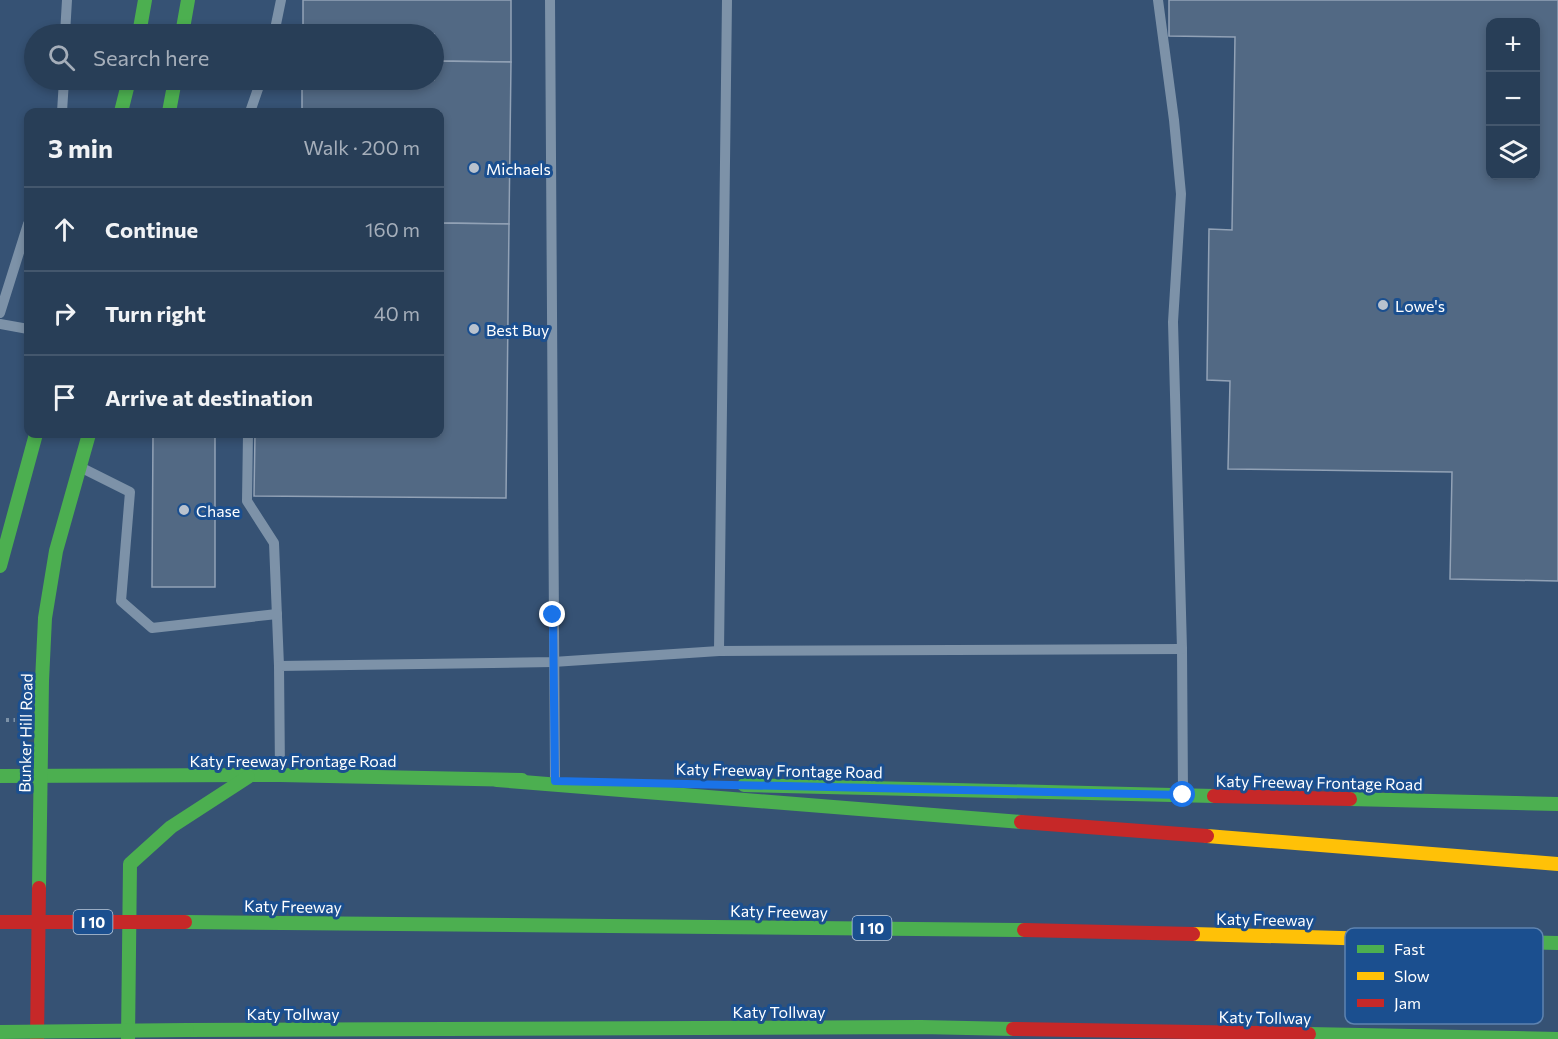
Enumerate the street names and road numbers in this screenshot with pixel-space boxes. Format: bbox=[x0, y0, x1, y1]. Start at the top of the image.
street label: Bunker Hill Road bbox=[14, 673, 36, 793]
street label: Katy Freeway Frontage Road bbox=[189, 751, 397, 770]
street label: Katy Freeway Frontage Road bbox=[675, 759, 883, 781]
street label: Katy Freeway Frontage Road bbox=[1215, 771, 1423, 793]
street label: Katy Freeway bbox=[244, 896, 342, 916]
street label: Katy Freeway bbox=[730, 901, 828, 921]
street label: Katy Freeway bbox=[1216, 909, 1314, 929]
road number: I 10 bbox=[74, 910, 112, 934]
road number: I 10 bbox=[852, 916, 892, 940]
street label: Katy Tollway bbox=[733, 1002, 825, 1021]
street label: Katy Tollway bbox=[247, 1004, 339, 1023]
street label: Katy Tollway bbox=[1218, 1007, 1312, 1027]

